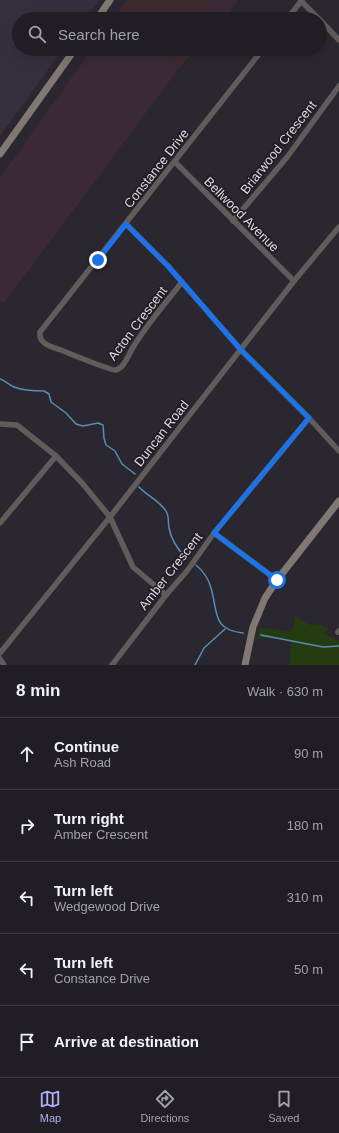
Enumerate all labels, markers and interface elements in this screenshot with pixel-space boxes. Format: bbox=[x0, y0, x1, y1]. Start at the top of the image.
search box bbox=[12, 12, 327, 56]
icon: search bbox=[26, 23, 48, 45]
text: Search here bbox=[58, 26, 140, 43]
street label: Briarwood Crescent bbox=[237, 97, 320, 197]
street label: Constance Drive bbox=[121, 126, 192, 211]
street label: Bellwood Avenue bbox=[201, 174, 282, 255]
route end bbox=[89, 251, 107, 269]
street label: Acton Crescent bbox=[105, 283, 170, 363]
street label: Duncan Road bbox=[131, 397, 192, 469]
street label: Amber Crescent bbox=[136, 529, 205, 613]
route start bbox=[268, 571, 286, 589]
text: 8 min bbox=[16, 681, 60, 700]
text: Walk · 630 m bbox=[247, 684, 323, 699]
text: Continue bbox=[54, 738, 119, 755]
icon: ahead bbox=[16, 743, 38, 765]
text: 90 m bbox=[294, 746, 323, 761]
text: Ash Road bbox=[54, 755, 111, 770]
text: Turn right bbox=[54, 810, 124, 827]
icon: right bbox=[16, 815, 38, 837]
text: 180 m bbox=[287, 818, 323, 833]
text: Amber Crescent bbox=[54, 827, 148, 842]
text: Turn left bbox=[54, 882, 113, 899]
icon: left bbox=[16, 887, 38, 909]
text: 310 m bbox=[287, 890, 323, 905]
text: Wedgewood Drive bbox=[54, 899, 160, 914]
text: Turn left bbox=[54, 954, 113, 971]
icon: left bbox=[16, 959, 38, 981]
text: 50 m bbox=[294, 962, 323, 977]
text: Constance Drive bbox=[54, 971, 150, 986]
icon: arrive bbox=[16, 1031, 38, 1053]
text: Arrive at destination bbox=[54, 1033, 199, 1050]
tab: Map bbox=[39, 1088, 61, 1124]
tab: Directions bbox=[140, 1088, 189, 1124]
tab: Saved bbox=[268, 1088, 299, 1124]

